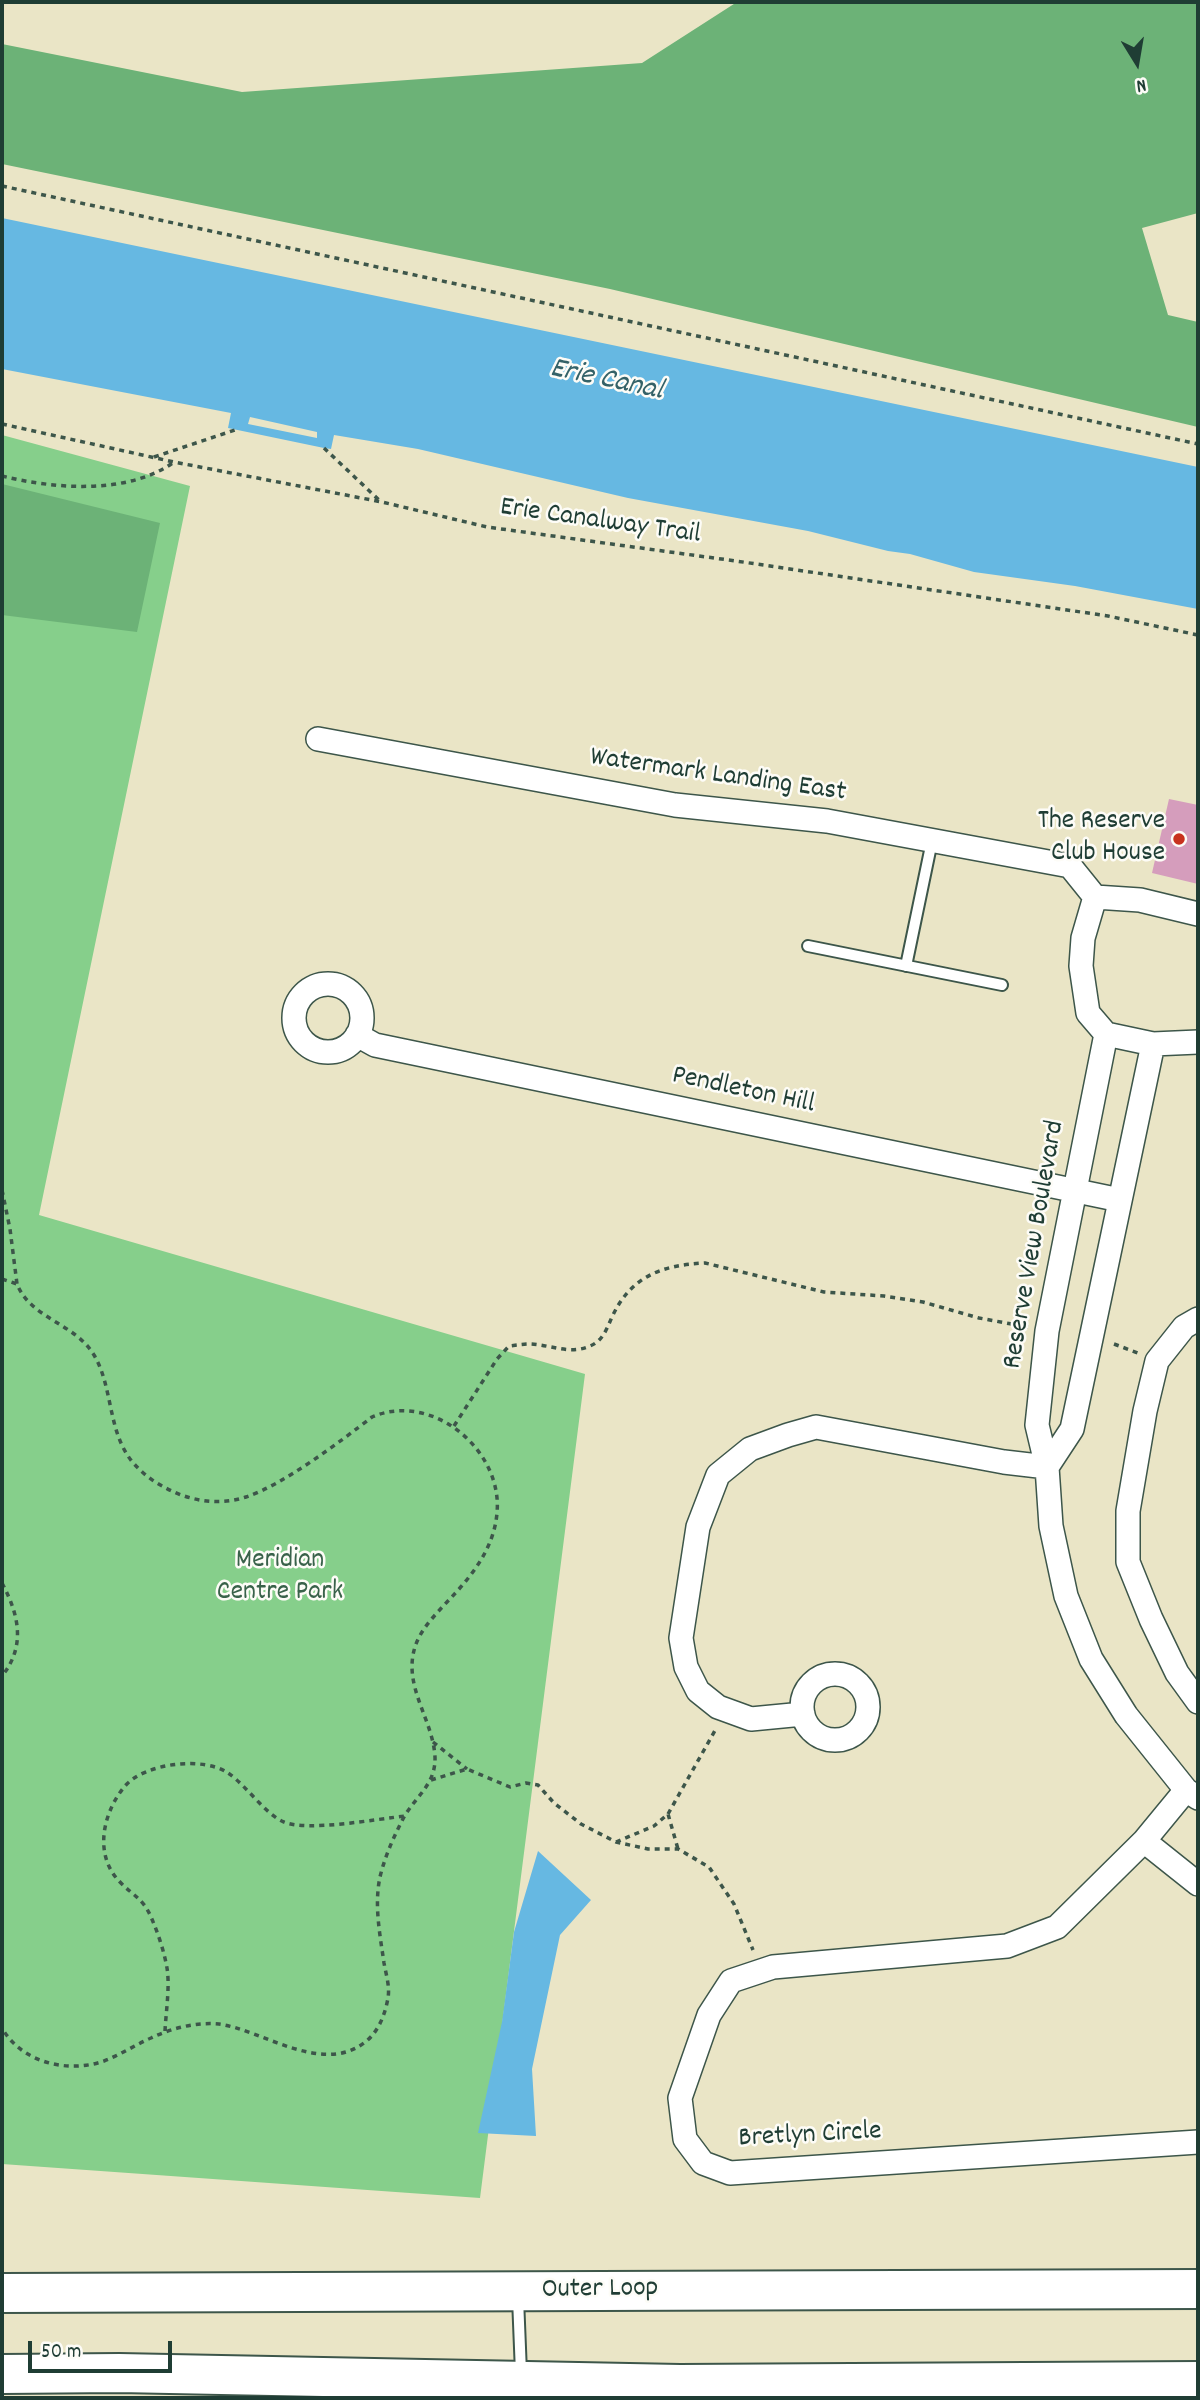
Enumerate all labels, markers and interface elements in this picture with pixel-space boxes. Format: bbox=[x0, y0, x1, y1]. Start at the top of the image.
north arrow bbox=[1102, 28, 1172, 98]
text: N bbox=[1134, 70, 1148, 98]
water label: Erie Canal bbox=[546, 353, 666, 411]
street label: Erie Canalway Trail bbox=[498, 492, 702, 554]
street label: Watermark Landing East bbox=[588, 742, 848, 812]
place label: The Reserve Club House bbox=[1038, 806, 1165, 872]
marker: The Reserve Club House bbox=[1171, 831, 1187, 847]
street label: Pendleton Hill bbox=[669, 1060, 817, 1124]
street label: Reserve View Boulevard bbox=[998, 1118, 1074, 1372]
park label: Meridian Centre Park bbox=[217, 1545, 343, 1611]
street label: Bretlyn Circle bbox=[738, 2116, 882, 2158]
street label: Outer Loop bbox=[541, 2273, 659, 2309]
scale bar bbox=[32, 2326, 175, 2370]
text: 50 m bbox=[41, 2338, 81, 2368]

